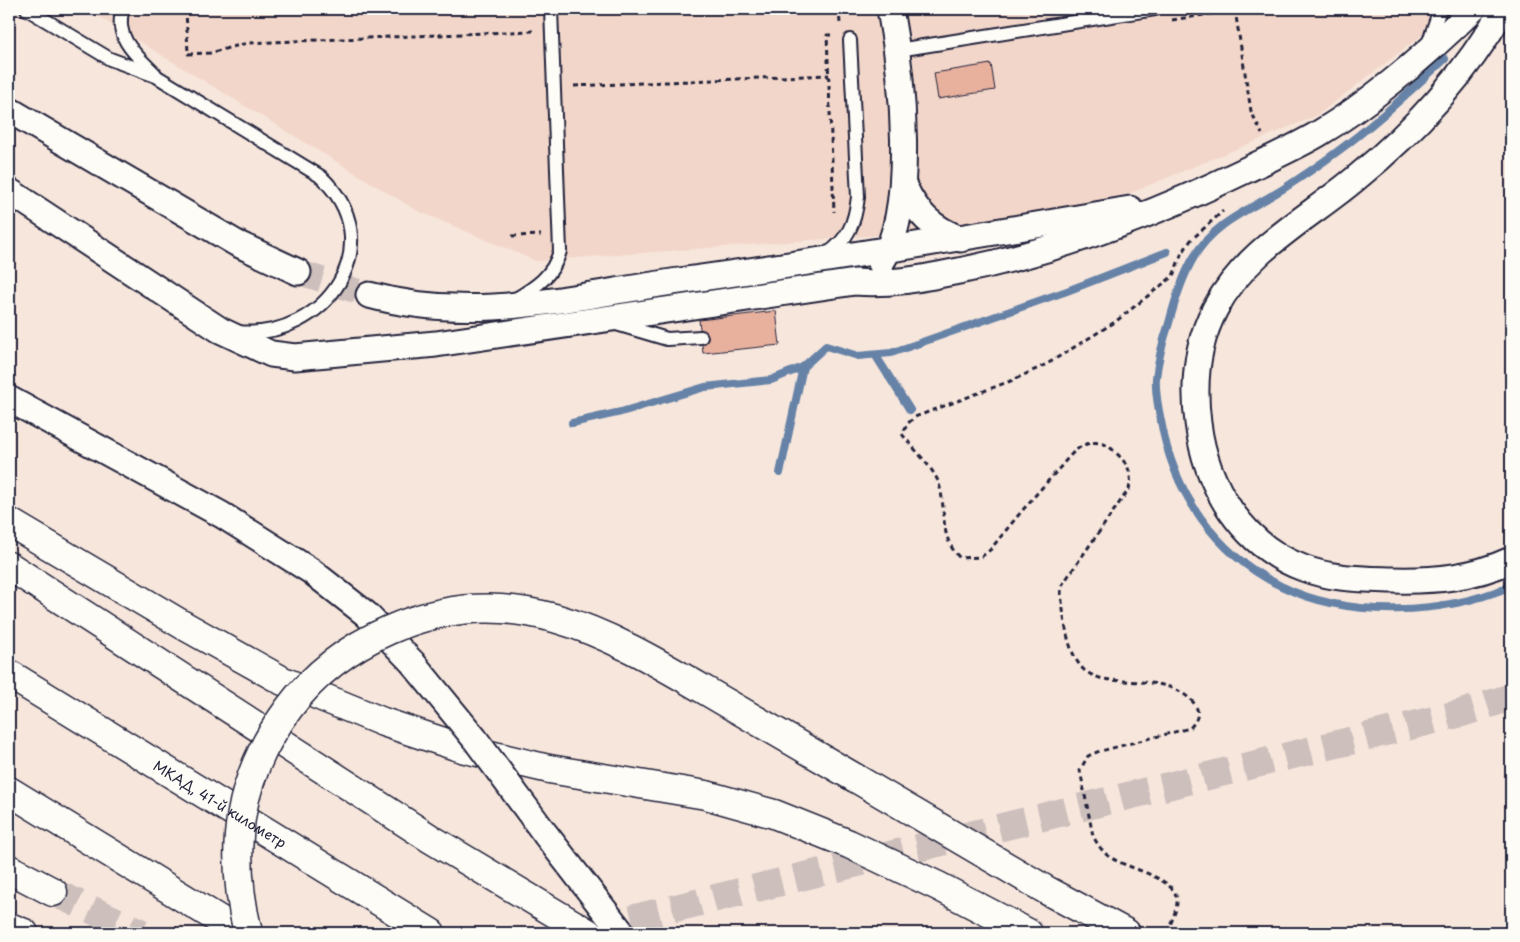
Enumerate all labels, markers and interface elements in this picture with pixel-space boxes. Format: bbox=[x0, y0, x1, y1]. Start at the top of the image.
street label: МКАД, 41-й километр bbox=[150, 755, 291, 853]

